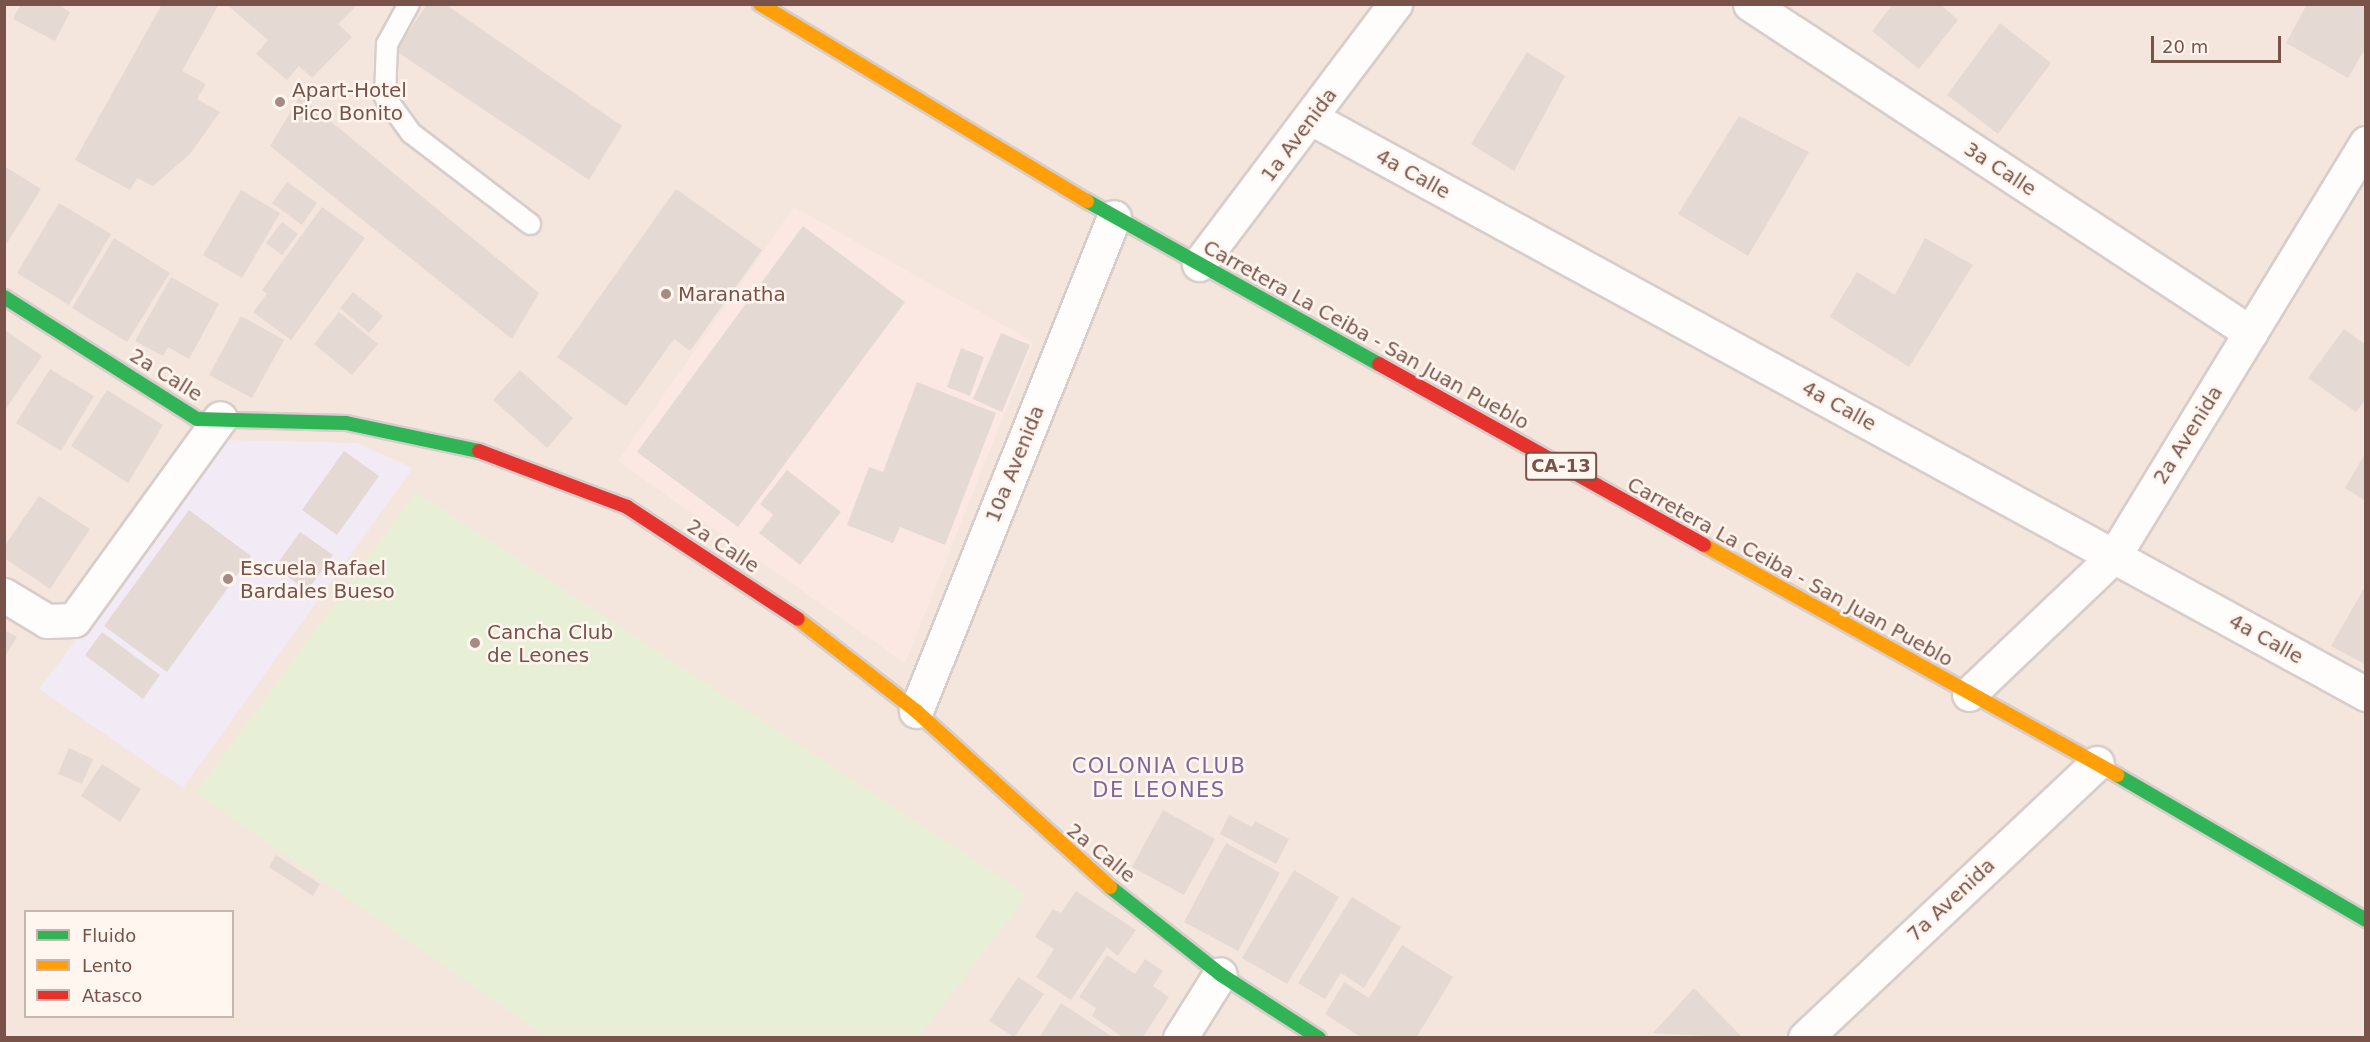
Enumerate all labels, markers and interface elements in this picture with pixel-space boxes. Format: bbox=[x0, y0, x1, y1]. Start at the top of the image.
scale bar bbox=[2154, 24, 2284, 62]
text: 20 m bbox=[2162, 36, 2208, 57]
place label: Apart-Hotel Pico Bonito bbox=[292, 78, 407, 125]
street label: 1a Avenida bbox=[1256, 83, 1342, 187]
marker: Apart-Hotel Pico Bonito bbox=[273, 95, 287, 109]
street label: 3a Calle bbox=[1960, 137, 2040, 201]
street label: 4a Calle bbox=[1372, 144, 1454, 204]
street label: Carretera La Ceiba - San Juan Pueblo bbox=[1199, 235, 1533, 435]
place label: Maranatha bbox=[678, 282, 786, 306]
marker: Maranatha bbox=[659, 287, 673, 301]
street label: 2a Calle bbox=[125, 343, 207, 407]
street label: 4a Calle bbox=[1798, 376, 1880, 436]
street label: 2a Avenida bbox=[2148, 382, 2228, 488]
street label: 10a Avenida bbox=[981, 402, 1049, 526]
road number: CA-13 bbox=[1525, 451, 1597, 481]
street label: Carretera La Ceiba - San Juan Pueblo bbox=[1623, 472, 1957, 672]
street label: 2a Calle bbox=[683, 514, 763, 578]
place label: Escuela Rafael Bardales Bueso bbox=[240, 556, 395, 603]
marker: Escuela Rafael Bardales Bueso bbox=[221, 572, 235, 586]
street label: 4a Calle bbox=[2225, 609, 2307, 669]
place label: Cancha Club de Leones bbox=[487, 620, 613, 667]
marker: Cancha Club de Leones bbox=[468, 636, 482, 650]
district label: COLONIA CLUB DE LEONES bbox=[1072, 753, 1246, 803]
street label: 2a Calle bbox=[1062, 818, 1140, 888]
street label: 7a Avenida bbox=[1902, 853, 2000, 947]
legend bbox=[24, 910, 234, 1018]
text: Fluido bbox=[82, 925, 136, 946]
text: Lento bbox=[82, 955, 132, 976]
text: Atasco bbox=[82, 985, 142, 1006]

